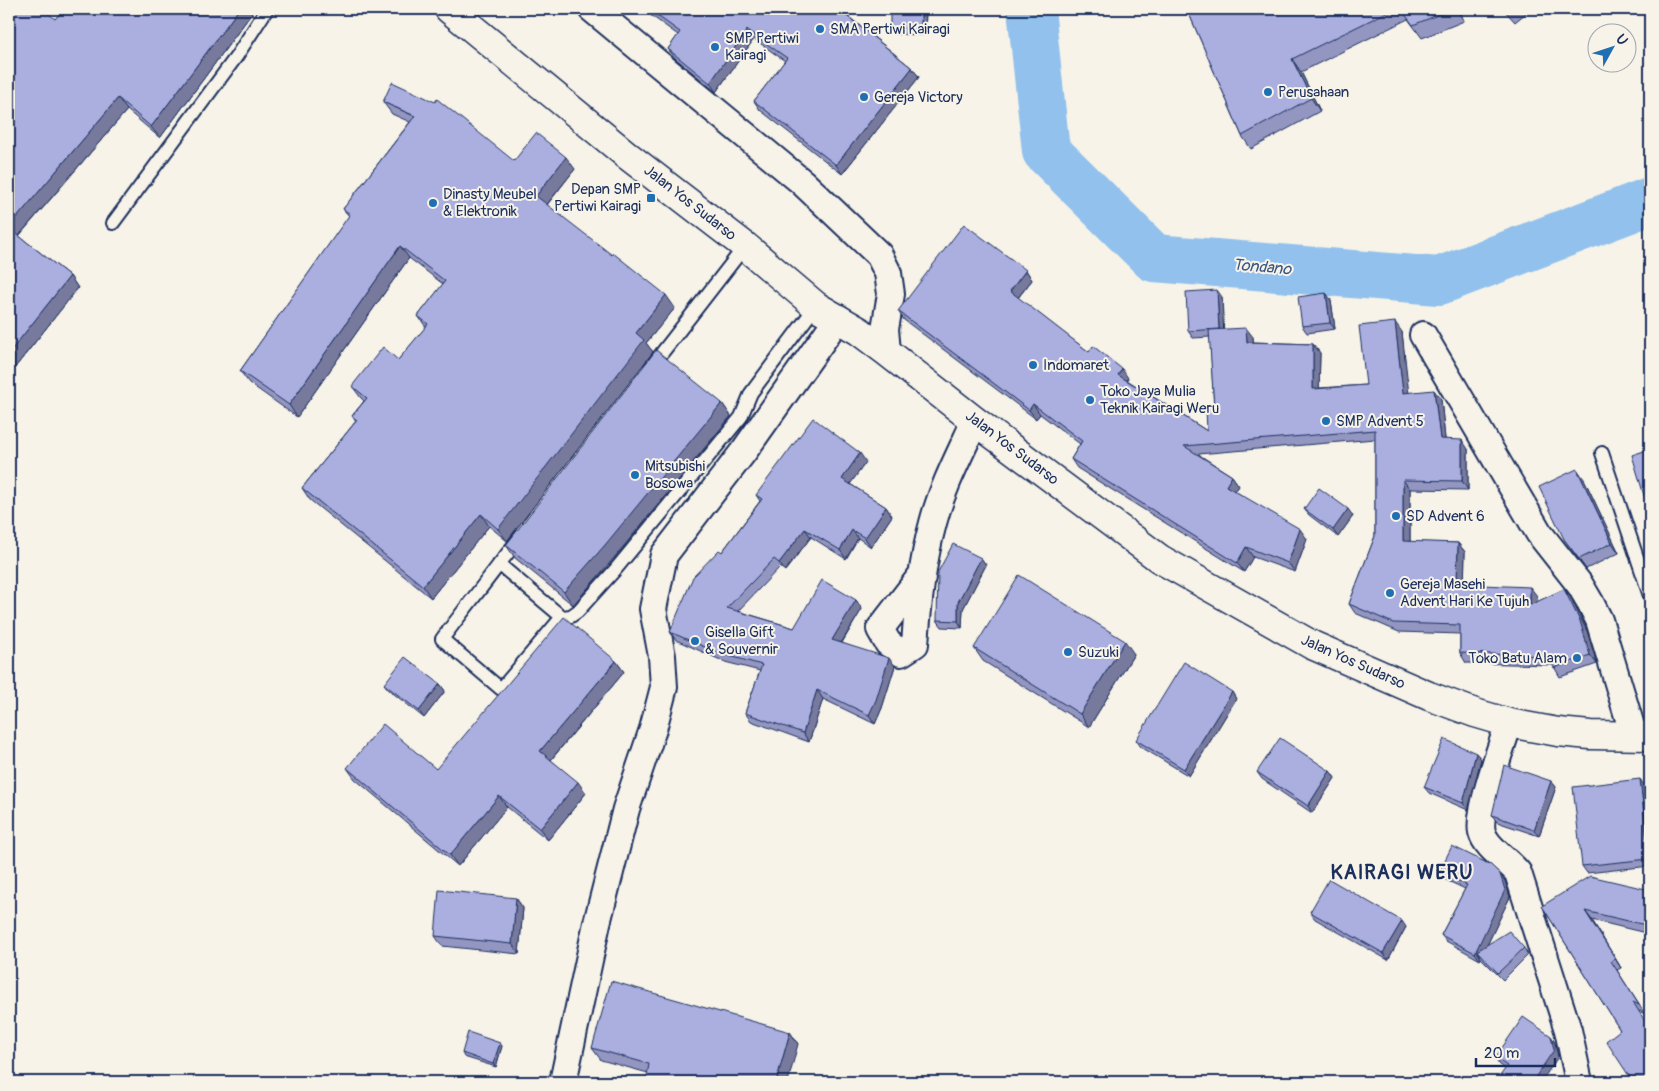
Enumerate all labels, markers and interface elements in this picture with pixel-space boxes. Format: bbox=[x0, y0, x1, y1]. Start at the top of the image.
place label: SMA Pertiwi Kairagi bbox=[830, 20, 950, 39]
north arrow bbox=[1586, 22, 1636, 72]
marker: SMA Pertiwi Kairagi bbox=[814, 23, 826, 35]
place label: SMP Pertiwi Kairagi bbox=[725, 29, 799, 65]
text: U bbox=[1612, 31, 1631, 49]
marker: SMP Pertiwi Kairagi bbox=[709, 41, 721, 53]
place label: Perusahaan bbox=[1278, 83, 1349, 102]
marker: Perusahaan bbox=[1262, 86, 1274, 98]
place label: Gereja Victory bbox=[874, 88, 963, 107]
marker: Gereja Victory bbox=[858, 91, 870, 103]
street label: Jalan Yos Sudarso bbox=[640, 161, 740, 245]
place label: Depan SMP Pertiwi Kairagi bbox=[554, 180, 641, 216]
place label: Dinasty Meubel & Elektronik bbox=[443, 185, 537, 221]
marker: Depan SMP Pertiwi Kairagi bbox=[645, 192, 657, 204]
marker: Dinasty Meubel & Elektronik bbox=[427, 197, 439, 209]
water label: Tondano bbox=[1232, 254, 1293, 280]
place label: Indomaret bbox=[1043, 356, 1110, 375]
marker: Indomaret bbox=[1027, 359, 1039, 371]
place label: Toko Jaya Mulia Teknik Kairagi Weru bbox=[1100, 382, 1219, 418]
marker: Toko Jaya Mulia Teknik Kairagi Weru bbox=[1084, 394, 1096, 406]
street label: Jalan Yos Sudarso bbox=[962, 407, 1062, 489]
place label: SMP Advent 5 bbox=[1336, 412, 1424, 431]
marker: SMP Advent 5 bbox=[1320, 415, 1332, 427]
place label: Mitsubishi Bosowa bbox=[645, 457, 705, 493]
marker: Mitsubishi Bosowa bbox=[629, 469, 641, 481]
place label: SD Advent 6 bbox=[1406, 507, 1485, 526]
marker: SD Advent 6 bbox=[1390, 510, 1402, 522]
place label: Gereja Masehi Advent Hari Ke Tujuh bbox=[1400, 575, 1529, 611]
marker: Gereja Masehi Advent Hari Ke Tujuh bbox=[1384, 587, 1396, 599]
place label: Gisella Gift & Souvernir bbox=[705, 623, 779, 659]
street label: Jalan Yos Sudarso bbox=[1298, 631, 1408, 693]
marker: Gisella Gift & Souvernir bbox=[689, 635, 701, 647]
place label: Suzuki bbox=[1078, 643, 1119, 662]
marker: Suzuki bbox=[1062, 646, 1074, 658]
place label: Toko Batu Alam bbox=[1468, 649, 1567, 668]
marker: Toko Batu Alam bbox=[1571, 652, 1583, 664]
district label: KAIRAGI WERU bbox=[1331, 860, 1473, 885]
scale bar bbox=[1476, 1036, 1555, 1068]
text: 20 m bbox=[1484, 1044, 1519, 1063]

